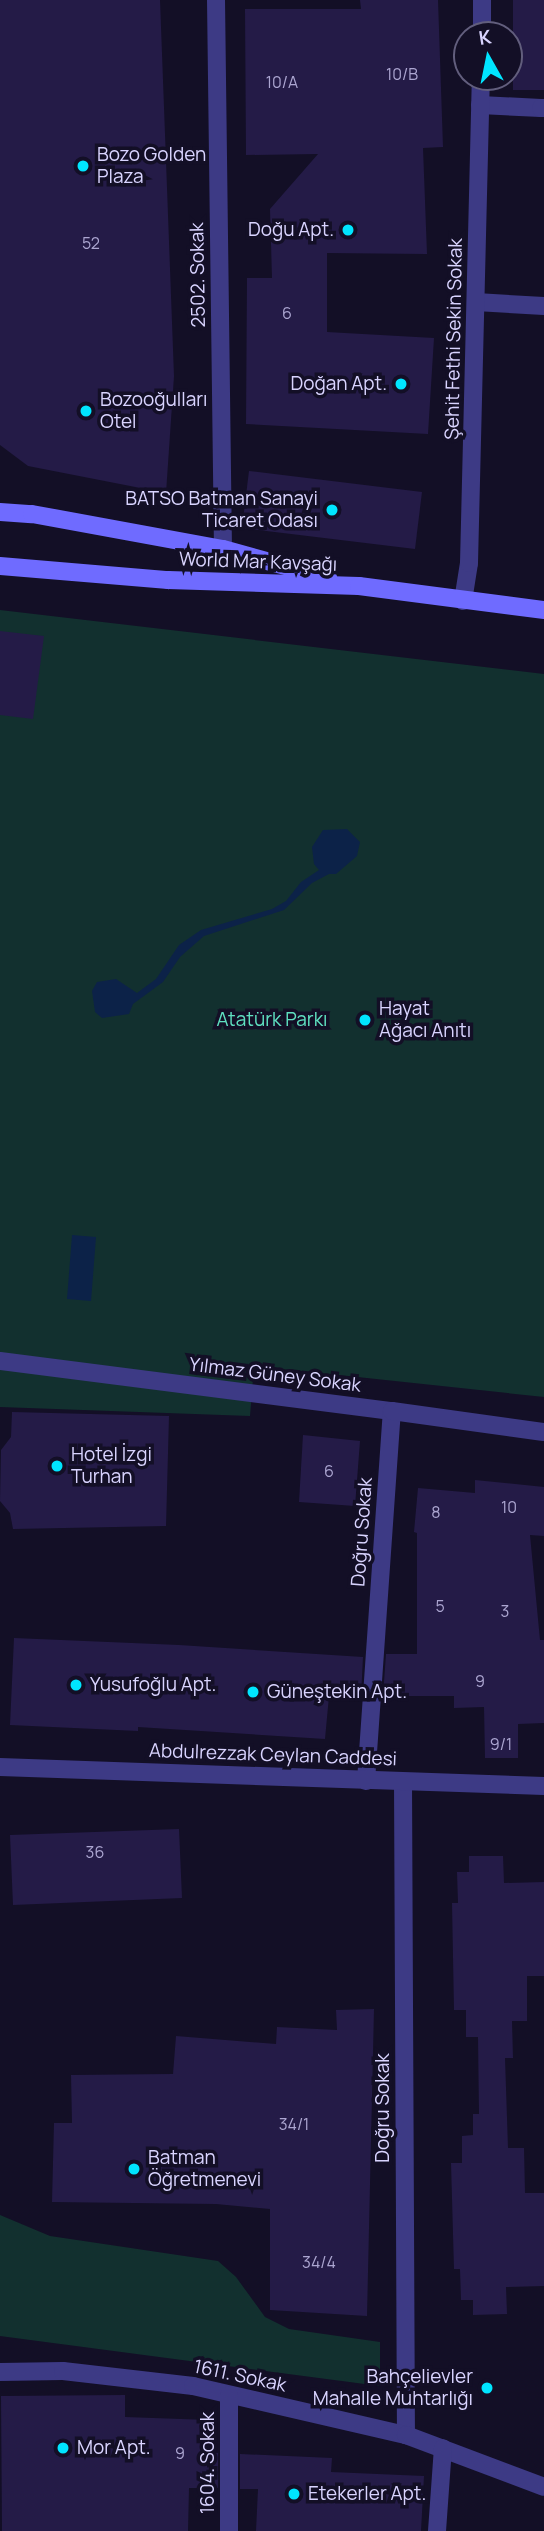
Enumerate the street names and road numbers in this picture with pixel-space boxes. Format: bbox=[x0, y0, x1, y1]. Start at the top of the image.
street label: 2502. Sokak bbox=[186, 222, 210, 328]
street label: Şehit Fethi Sekin Sokak bbox=[441, 238, 467, 440]
street label: World Mar Kavşağı bbox=[178, 548, 338, 576]
street label: Yılmaz Güney Sokak bbox=[188, 1353, 362, 1397]
street label: Doğru Sokak bbox=[347, 1477, 377, 1587]
street label: Abdulrezzak Ceylan Caddesi bbox=[149, 1739, 397, 1771]
street label: Doğru Sokak bbox=[372, 2053, 394, 2163]
street label: 1611. Sokak bbox=[192, 2355, 288, 2397]
street label: 1604. Sokak bbox=[197, 2412, 219, 2514]

